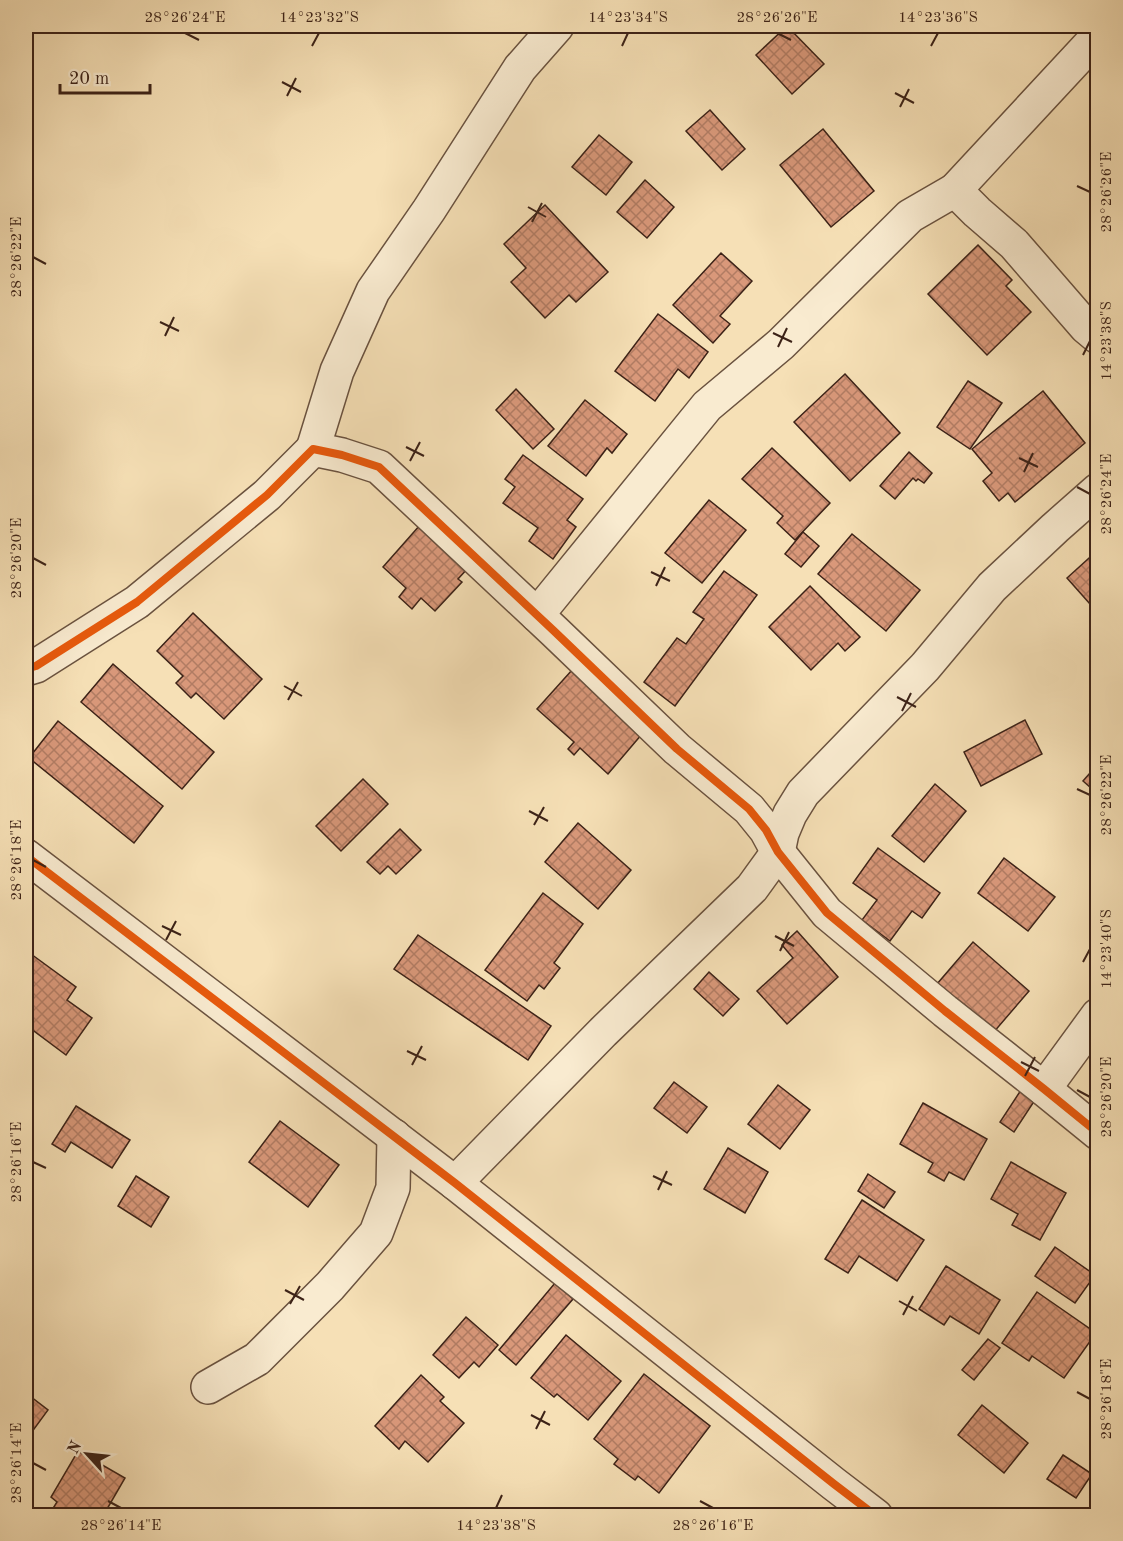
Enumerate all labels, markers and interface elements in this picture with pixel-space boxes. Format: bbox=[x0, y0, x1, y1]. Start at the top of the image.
text: 28°26'24"E bbox=[145, 11, 225, 26]
text: 14°23'32"S bbox=[279, 11, 359, 26]
text: 14°23'34"S bbox=[588, 11, 668, 26]
text: 28°26'26"E bbox=[737, 11, 817, 26]
text: 14°23'36"S bbox=[898, 11, 978, 26]
scale bar bbox=[60, 57, 150, 95]
text: 20 m bbox=[69, 70, 109, 88]
text: 28°26'26"E bbox=[1100, 152, 1115, 232]
text: 28°26'22"E bbox=[10, 217, 25, 297]
text: 14°23'38"S bbox=[1100, 301, 1115, 381]
text: 28°26'24"E bbox=[1100, 454, 1115, 534]
text: 28°26'20"E bbox=[10, 518, 25, 598]
text: 28°26'22"E bbox=[1100, 755, 1115, 835]
text: 28°26'18"E bbox=[10, 820, 25, 900]
text: 14°23'40"S bbox=[1100, 909, 1115, 989]
text: 28°26'20"E bbox=[1100, 1057, 1115, 1137]
text: 28°26'16"E bbox=[10, 1122, 25, 1202]
text: 28°26'18"E bbox=[1100, 1359, 1115, 1439]
text: 28°26'14"E bbox=[10, 1423, 25, 1503]
north arrow bbox=[57, 1424, 117, 1484]
text: N bbox=[66, 1438, 86, 1457]
text: 28°26'14"E bbox=[81, 1519, 161, 1534]
text: 14°23'38"S bbox=[456, 1519, 536, 1534]
text: 28°26'16"E bbox=[673, 1519, 753, 1534]

